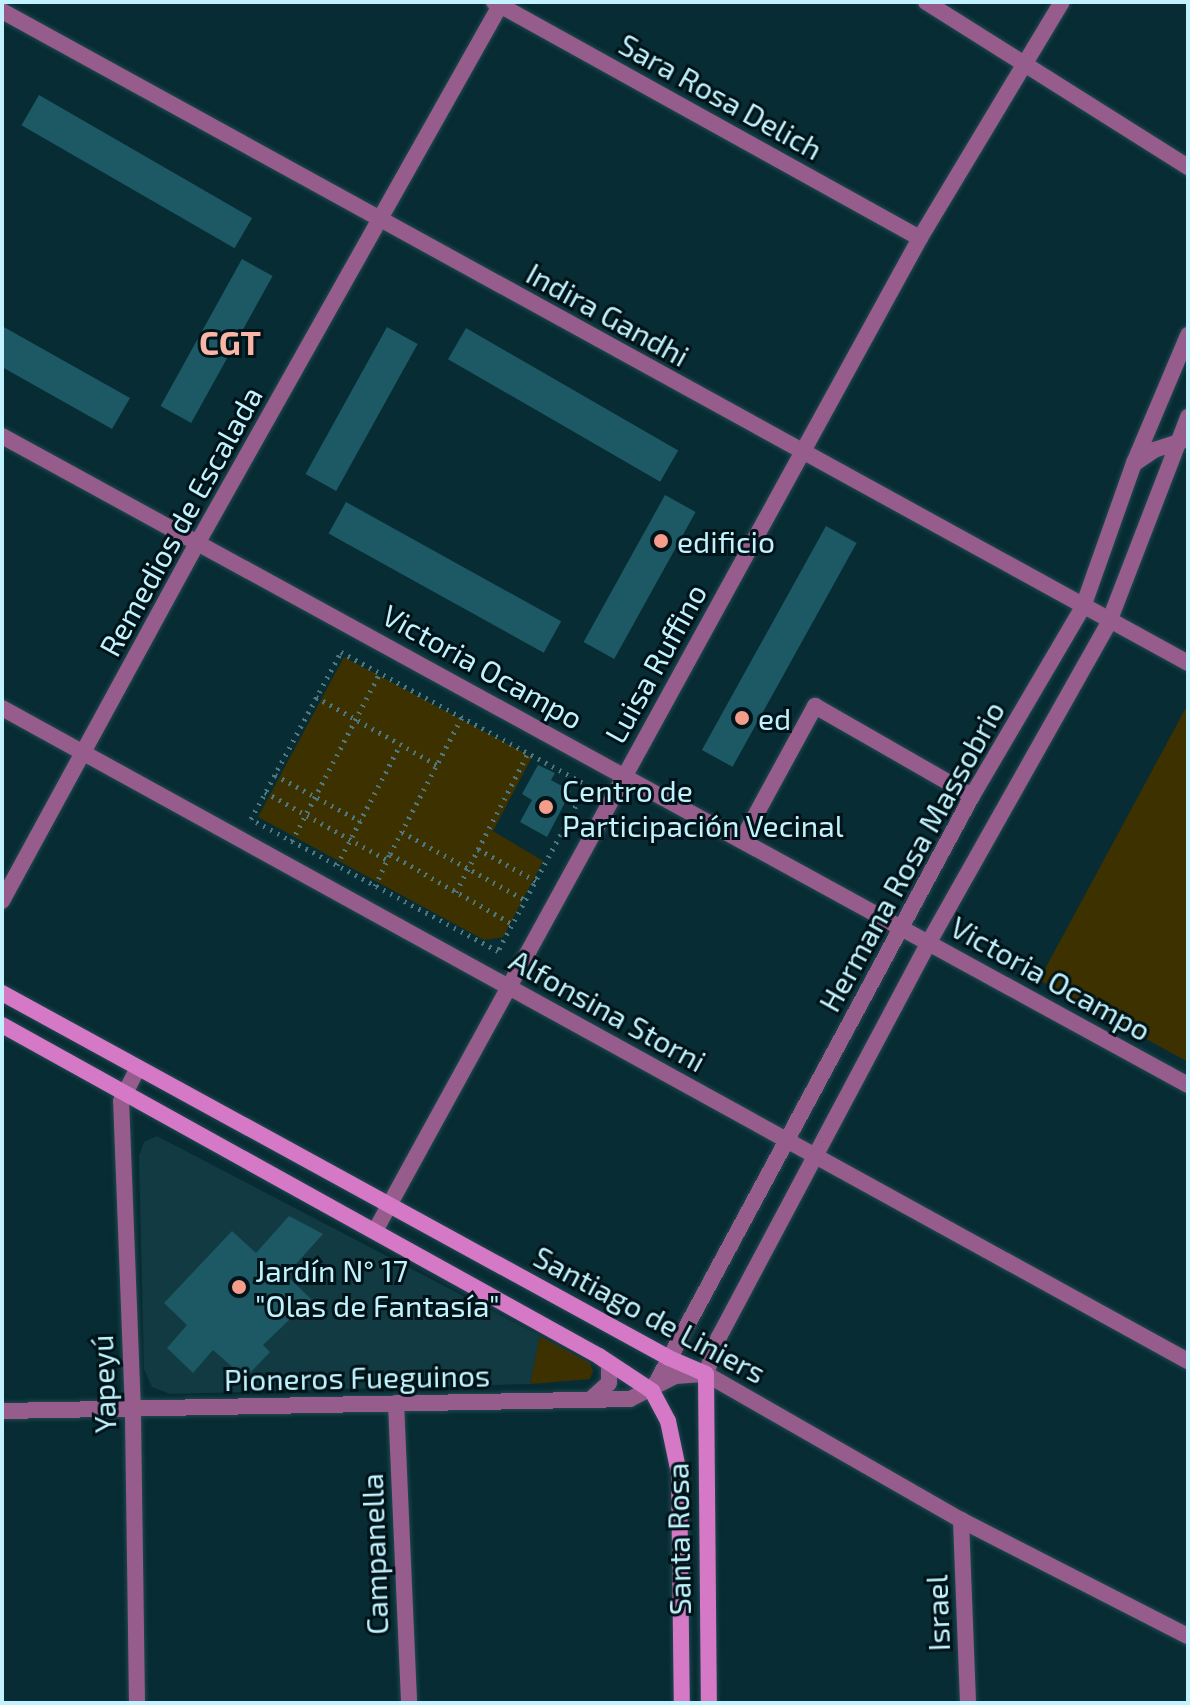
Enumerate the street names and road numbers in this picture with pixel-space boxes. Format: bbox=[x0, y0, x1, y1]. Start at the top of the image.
street label: Sara Rosa Delich bbox=[613, 25, 829, 167]
street label: Indira Gandhi bbox=[521, 255, 695, 373]
street label: Remedios de Escalada bbox=[91, 380, 269, 662]
street label: Luisa Ruffino bbox=[597, 577, 713, 749]
street label: Victoria Ocampo bbox=[377, 596, 589, 736]
street label: Hermana Rosa Massobrio bbox=[811, 695, 1011, 1017]
street label: Victoria Ocampo bbox=[945, 908, 1157, 1048]
street label: Alfonsina Storni bbox=[504, 941, 712, 1079]
street label: Santiago de Liniers bbox=[528, 1238, 772, 1390]
street label: Yapeyú bbox=[83, 1334, 123, 1434]
street label: Pioneros Fueguinos bbox=[224, 1357, 490, 1397]
street label: Santa Rosa bbox=[659, 1462, 697, 1616]
street label: Campanella bbox=[353, 1473, 395, 1635]
street label: Israel bbox=[918, 1574, 956, 1652]

